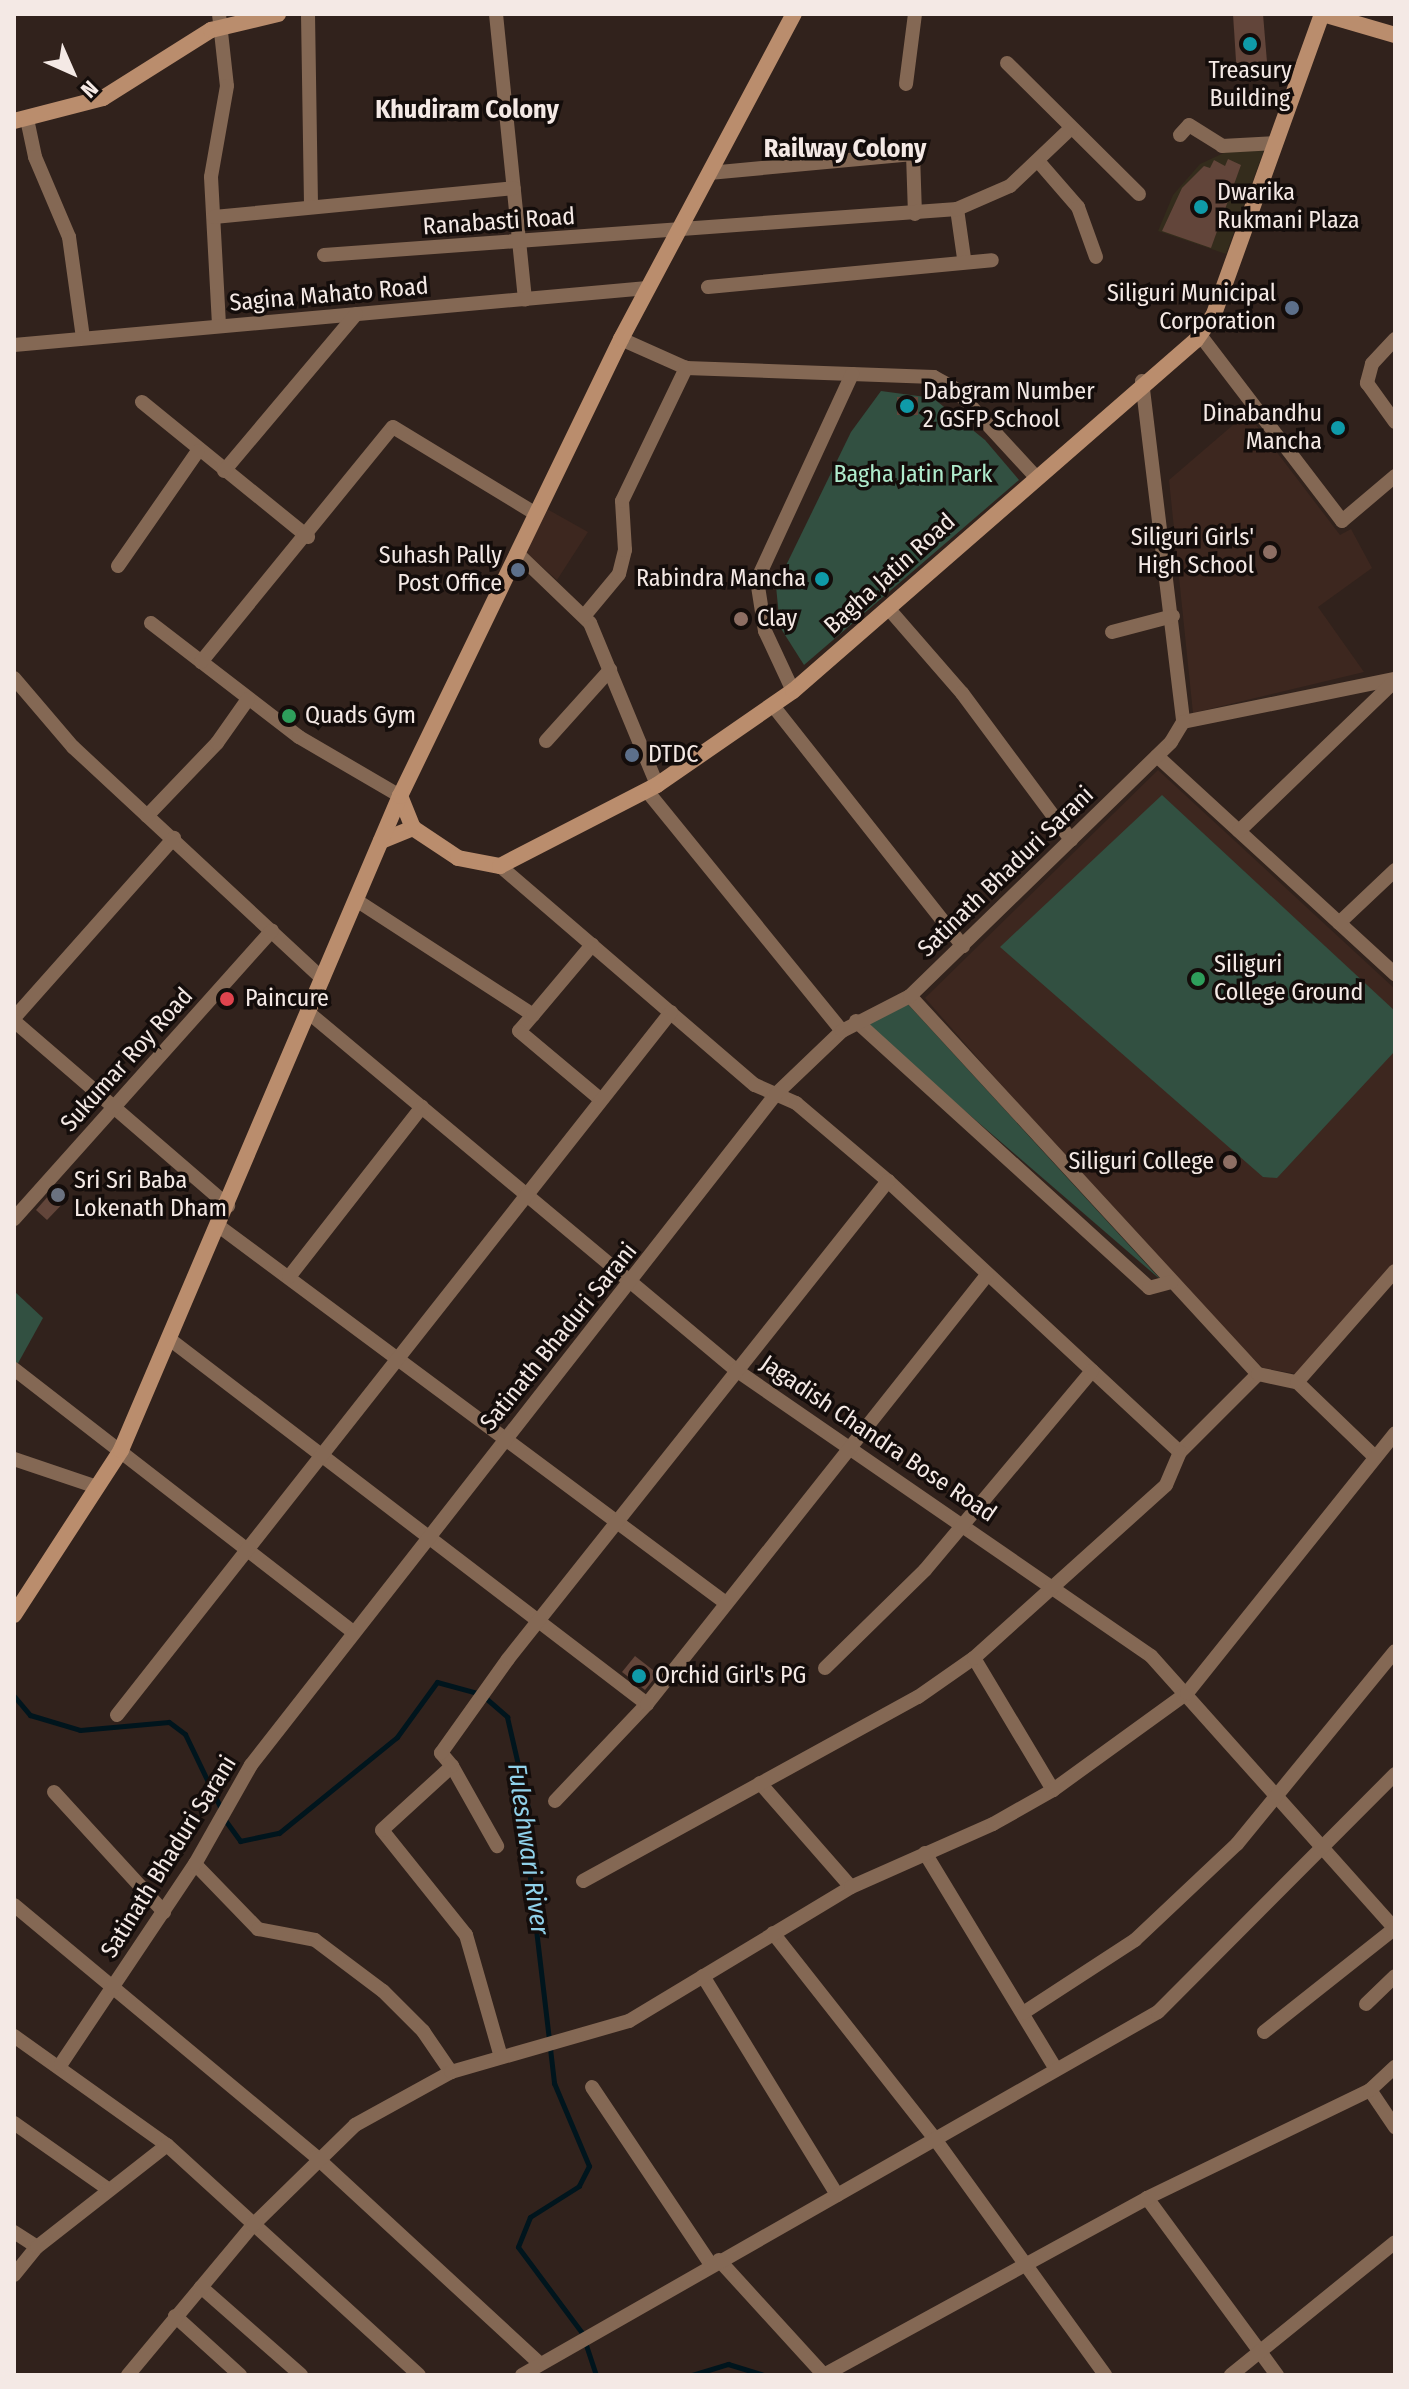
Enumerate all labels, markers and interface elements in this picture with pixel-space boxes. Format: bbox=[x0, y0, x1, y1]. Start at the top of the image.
north arrow bbox=[32, 32, 112, 112]
marker: Treasury Building bbox=[1241, 35, 1259, 53]
place label: Treasury Building bbox=[1208, 57, 1292, 113]
text: N bbox=[75, 75, 104, 104]
district label: Khudiram Colony bbox=[375, 94, 559, 126]
district label: Railway Colony bbox=[764, 133, 926, 165]
place label: Dwarika Rukmani Plaza bbox=[1217, 179, 1360, 235]
marker: Dwarika Rukmani Plaza bbox=[1192, 198, 1210, 216]
street label: Ranabasti Road bbox=[422, 202, 576, 242]
street label: Sagina Mahato Road bbox=[228, 272, 430, 318]
place label: Siliguri Municipal Corporation bbox=[1107, 280, 1276, 336]
marker: Siliguri Municipal Corporation bbox=[1283, 299, 1301, 317]
place label: Dabgram Number 2 GSFP School bbox=[923, 378, 1095, 434]
marker: Dabgram Number 2 GSFP School bbox=[898, 397, 916, 415]
place label: Dinabandhu Mancha bbox=[1203, 400, 1322, 456]
marker: Dinabandhu Mancha bbox=[1329, 419, 1347, 437]
park label: Bagha Jatin Park bbox=[833, 461, 993, 489]
street label: Bagha Jatin Road bbox=[819, 508, 961, 640]
place label: Siliguri Girls' High School bbox=[1131, 524, 1254, 580]
place label: Suhash Pally Post Office bbox=[379, 542, 502, 598]
marker: Siliguri Girls' High School bbox=[1261, 543, 1279, 561]
marker: Suhash Pally Post Office bbox=[509, 561, 527, 579]
place label: Rabindra Mancha bbox=[636, 565, 806, 593]
marker: Rabindra Mancha bbox=[813, 570, 831, 588]
place label: Clay bbox=[757, 605, 797, 633]
marker: Clay bbox=[732, 610, 750, 628]
place label: Quads Gym bbox=[305, 702, 416, 730]
marker: Quads Gym bbox=[280, 707, 298, 725]
place label: DTDC bbox=[648, 741, 698, 769]
marker: DTDC bbox=[623, 746, 641, 764]
street label: Satinath Bhaduri Sarani bbox=[912, 781, 1100, 963]
place label: Siliguri College Ground bbox=[1214, 951, 1363, 1007]
marker: Siliguri College Ground bbox=[1189, 970, 1207, 988]
street label: Sukumar Roy Road bbox=[55, 982, 199, 1138]
place label: Paincure bbox=[245, 985, 329, 1013]
marker: Paincure bbox=[216, 988, 238, 1010]
place label: Siliguri College bbox=[1069, 1148, 1214, 1176]
marker: Siliguri College bbox=[1221, 1153, 1239, 1171]
place label: Sri Sri Baba Lokenath Dham bbox=[74, 1167, 227, 1223]
marker: Sri Sri Baba Lokenath Dham bbox=[49, 1186, 67, 1204]
street label: Satinath Bhaduri Sarani bbox=[475, 1237, 643, 1437]
street label: Jagadish Chandra Bose Road bbox=[755, 1349, 1001, 1529]
place label: Orchid Girl's PG bbox=[655, 1662, 806, 1690]
marker: Orchid Girl's PG bbox=[630, 1667, 648, 1685]
street label: Satinath Bhaduri Sarani bbox=[95, 1751, 243, 1963]
water label: Fuleshwari River bbox=[501, 1761, 555, 1937]

